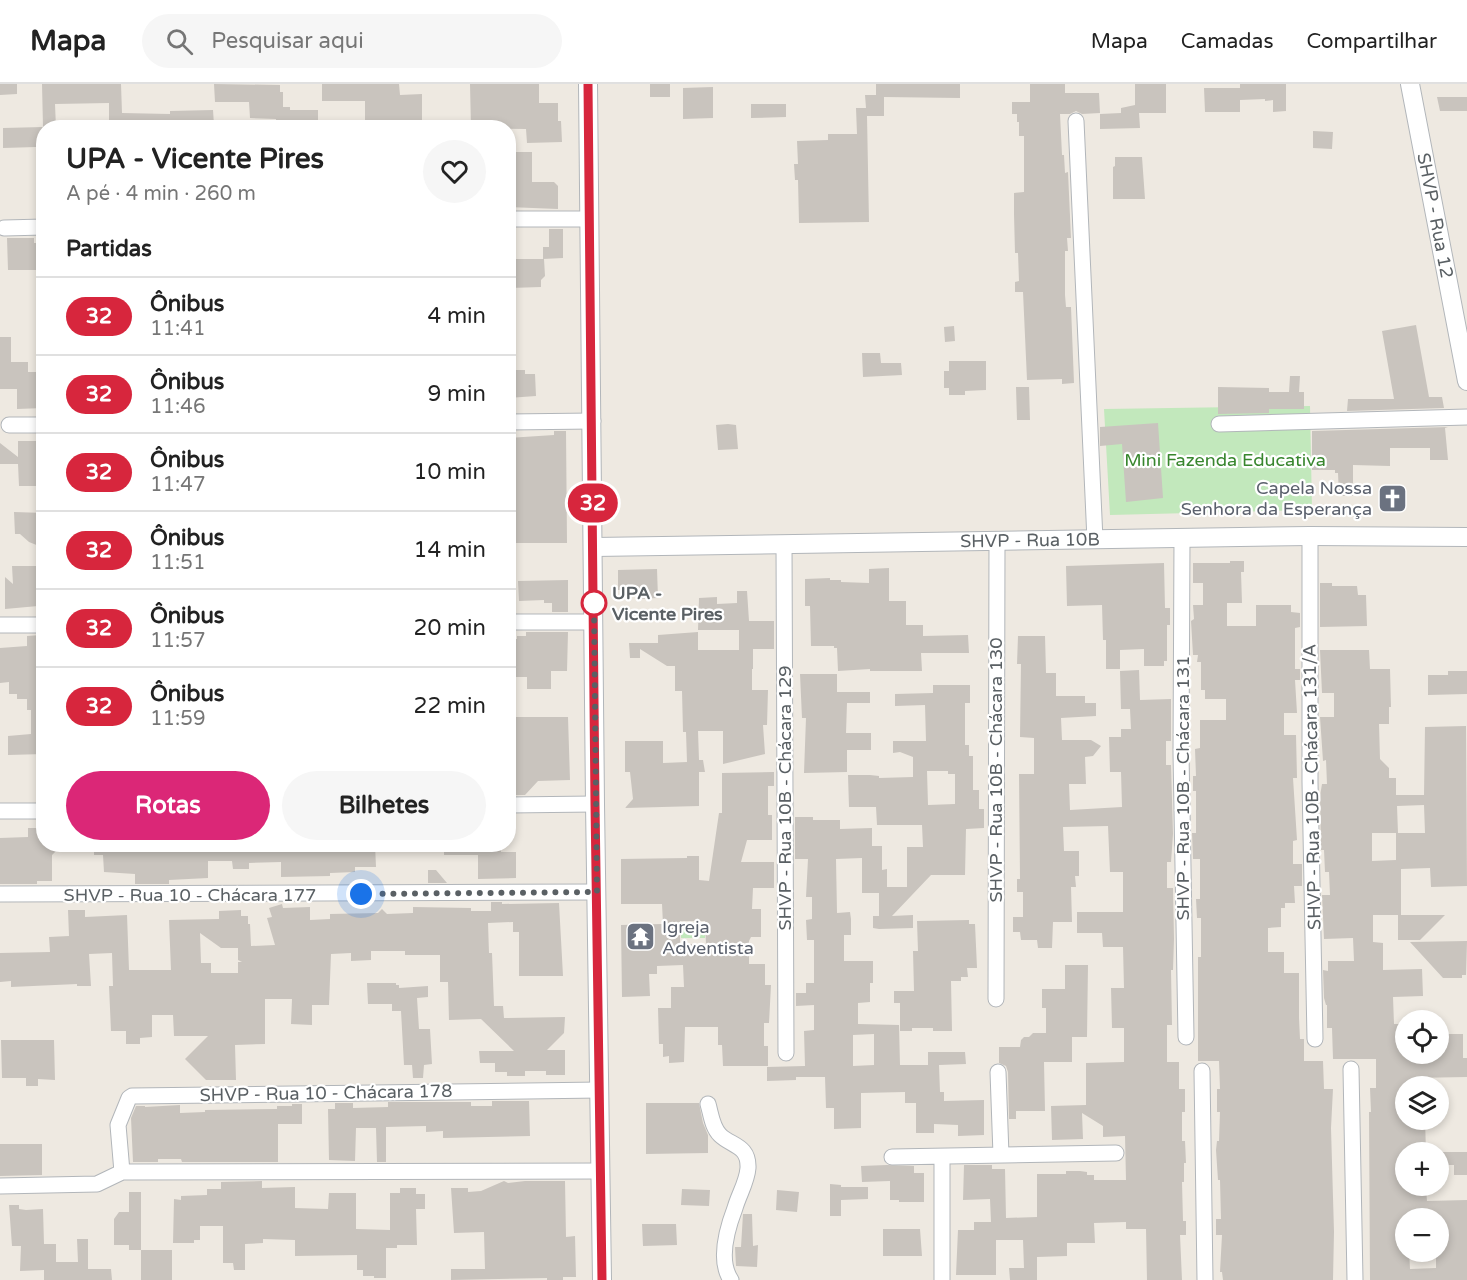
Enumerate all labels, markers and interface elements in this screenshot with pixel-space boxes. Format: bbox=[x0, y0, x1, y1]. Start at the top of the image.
search box bbox=[142, 14, 562, 68]
text: Mapa bbox=[30, 24, 106, 58]
icon: search bbox=[163, 25, 196, 58]
text: Pesquisar aqui bbox=[211, 28, 364, 54]
text: Mapa bbox=[1091, 29, 1148, 54]
text: Camadas bbox=[1181, 29, 1273, 54]
text: Compartilhar bbox=[1306, 29, 1437, 54]
button: heart bbox=[423, 140, 486, 203]
text: UPA - Vicente Pires bbox=[66, 142, 324, 176]
street label: SHVP - Rua 12 bbox=[1412, 151, 1458, 280]
text: A pé · 4 min · 260 m bbox=[66, 182, 256, 206]
text: Partidas bbox=[66, 236, 152, 262]
text: Ônibus bbox=[150, 291, 224, 317]
text: 4 min bbox=[427, 303, 486, 329]
text: 32 bbox=[86, 304, 112, 329]
text: 11:41 bbox=[150, 317, 205, 341]
text: Ônibus bbox=[150, 369, 224, 395]
text: 9 min bbox=[427, 381, 486, 407]
text: 32 bbox=[86, 382, 112, 407]
text: 11:46 bbox=[150, 395, 205, 419]
text: Ônibus bbox=[150, 447, 224, 473]
park label: Mini Fazenda Educativa bbox=[1124, 449, 1326, 471]
text: 10 min bbox=[414, 459, 486, 485]
text: 32 bbox=[86, 460, 112, 485]
text: 11:47 bbox=[150, 473, 205, 497]
place label: Capela Nossa Senhora da Esperança bbox=[1181, 477, 1372, 520]
church icon: Capela Nossa Senhora da Esperança bbox=[1377, 482, 1409, 514]
line badge: 32 bbox=[566, 484, 620, 522]
text: 32 bbox=[580, 491, 606, 516]
text: Ônibus bbox=[150, 525, 224, 551]
street label: SHVP - Rua 10B bbox=[960, 528, 1100, 552]
text: 14 min bbox=[414, 537, 486, 563]
text: 32 bbox=[86, 538, 112, 563]
text: 11:51 bbox=[150, 551, 205, 575]
place label: UPA - Vicente Pires bbox=[612, 582, 723, 625]
marker: UPA - Vicente Pires bbox=[581, 590, 607, 616]
text: Ônibus bbox=[150, 603, 224, 629]
text: 20 min bbox=[414, 615, 486, 641]
text: 32 bbox=[86, 616, 112, 641]
text: 11:57 bbox=[150, 629, 205, 653]
street label: SHVP - Rua 10B - Chácara 130 bbox=[985, 637, 1007, 903]
street label: SHVP - Rua 10B - Chácara 131/A bbox=[1299, 644, 1325, 930]
street label: SHVP - Rua 10B - Chácara 131 bbox=[1172, 655, 1194, 921]
street label: SHVP - Rua 10B - Chácara 129 bbox=[774, 665, 796, 931]
text: Ônibus bbox=[150, 681, 224, 707]
text: 22 min bbox=[414, 693, 486, 719]
text: 32 bbox=[86, 694, 112, 719]
text: 11:59 bbox=[150, 707, 205, 731]
button: Rotas bbox=[66, 771, 270, 840]
button: Bilhetes bbox=[282, 771, 486, 840]
your location bbox=[346, 879, 376, 909]
street label: SHVP - Rua 10 - Chácara 177 bbox=[64, 884, 316, 906]
place label: Igreja Adventista bbox=[662, 916, 754, 959]
temple icon: Igreja Adventista bbox=[625, 921, 657, 953]
map controls bbox=[1395, 1010, 1449, 1262]
button: locate bbox=[1395, 1010, 1449, 1064]
button: layers bbox=[1395, 1076, 1449, 1130]
street label: SHVP - Rua 10 - Chácara 178 bbox=[199, 1080, 453, 1106]
button: + bbox=[1395, 1142, 1449, 1196]
button: − bbox=[1395, 1208, 1449, 1262]

